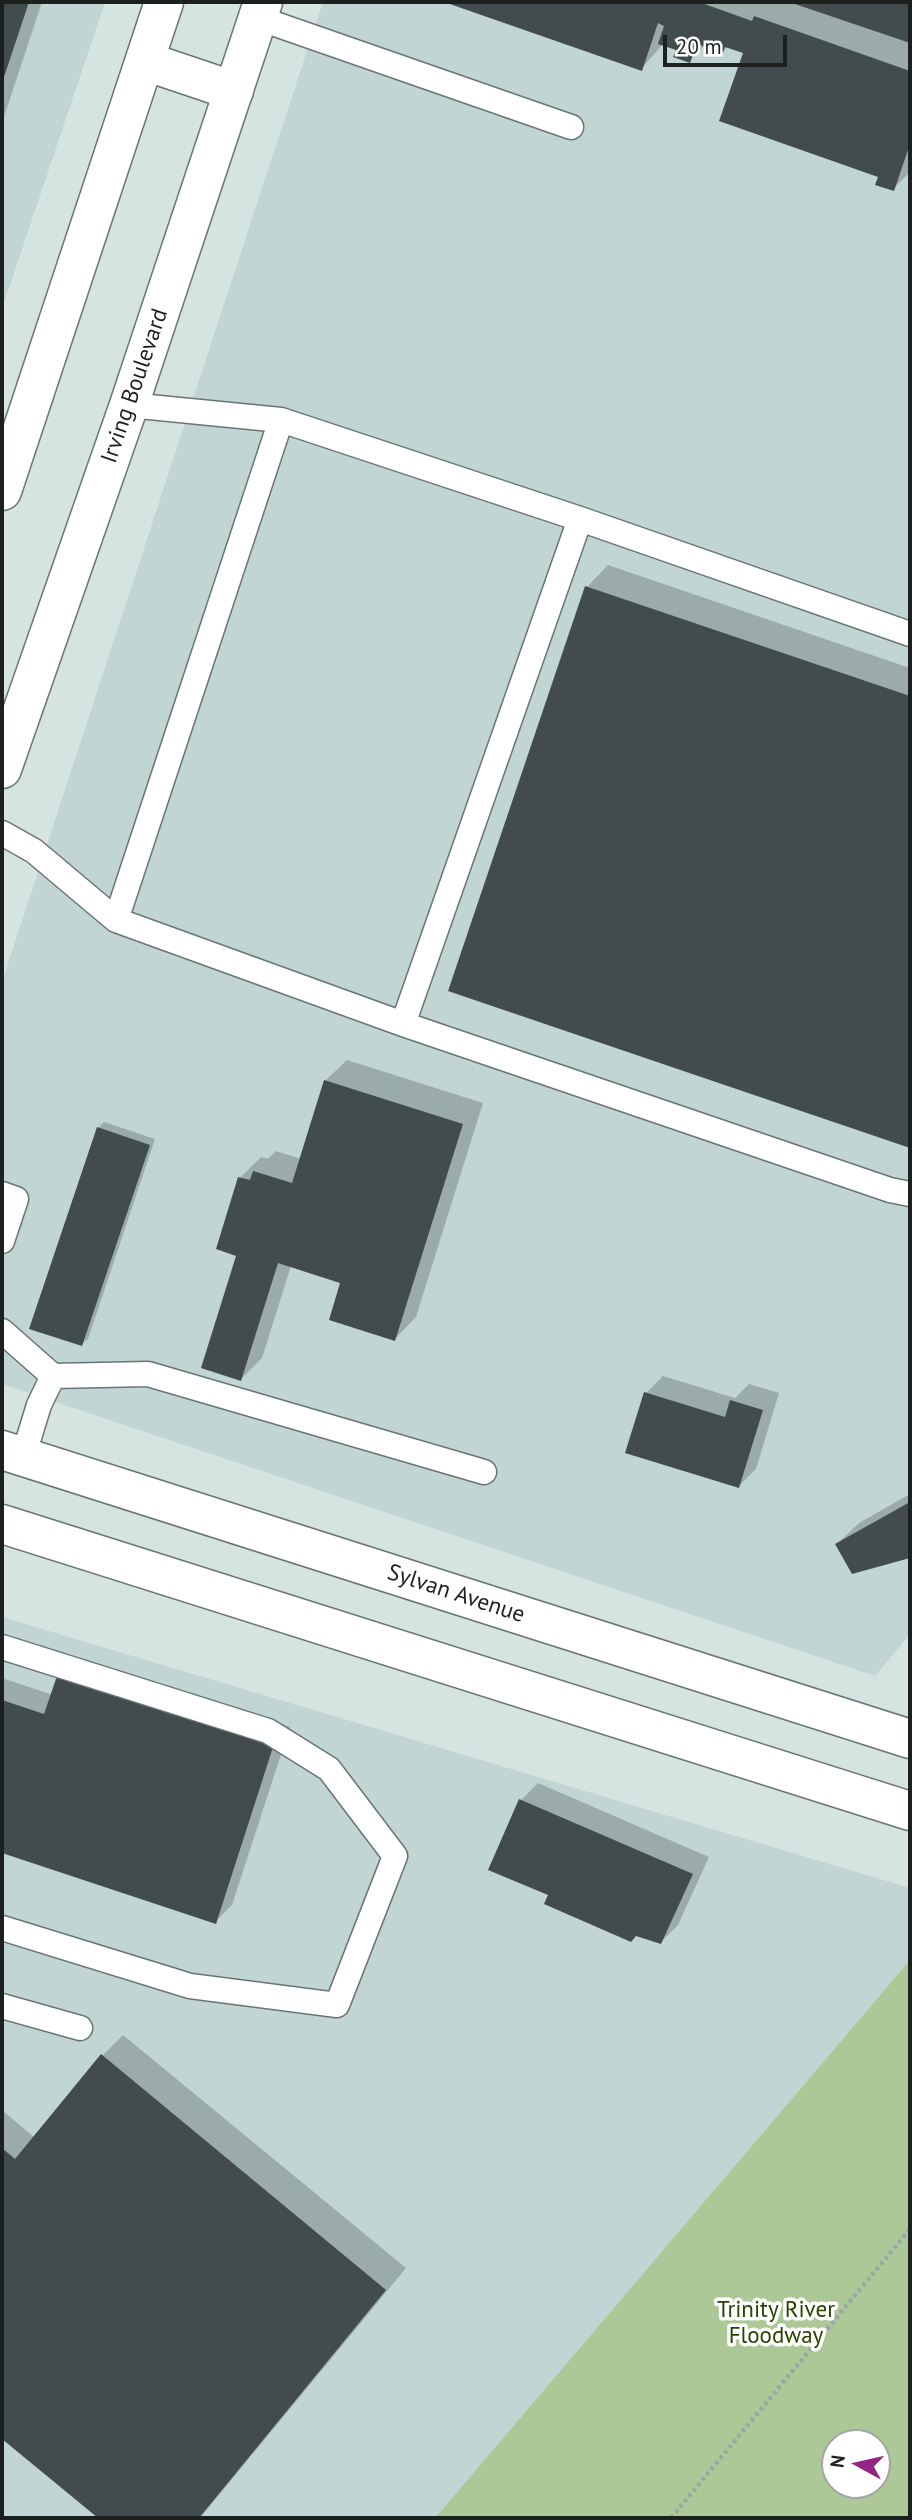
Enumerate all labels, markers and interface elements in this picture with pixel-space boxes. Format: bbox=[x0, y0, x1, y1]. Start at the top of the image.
scale bar bbox=[667, 21, 791, 65]
text: 20 m bbox=[676, 33, 722, 60]
street label: Irving Boulevard bbox=[96, 305, 174, 467]
street label: Sylvan Avenue bbox=[384, 1559, 528, 1629]
park label: Trinity River Floodway bbox=[717, 2296, 835, 2350]
north arrow bbox=[821, 2429, 891, 2499]
text: N bbox=[824, 2454, 850, 2469]

